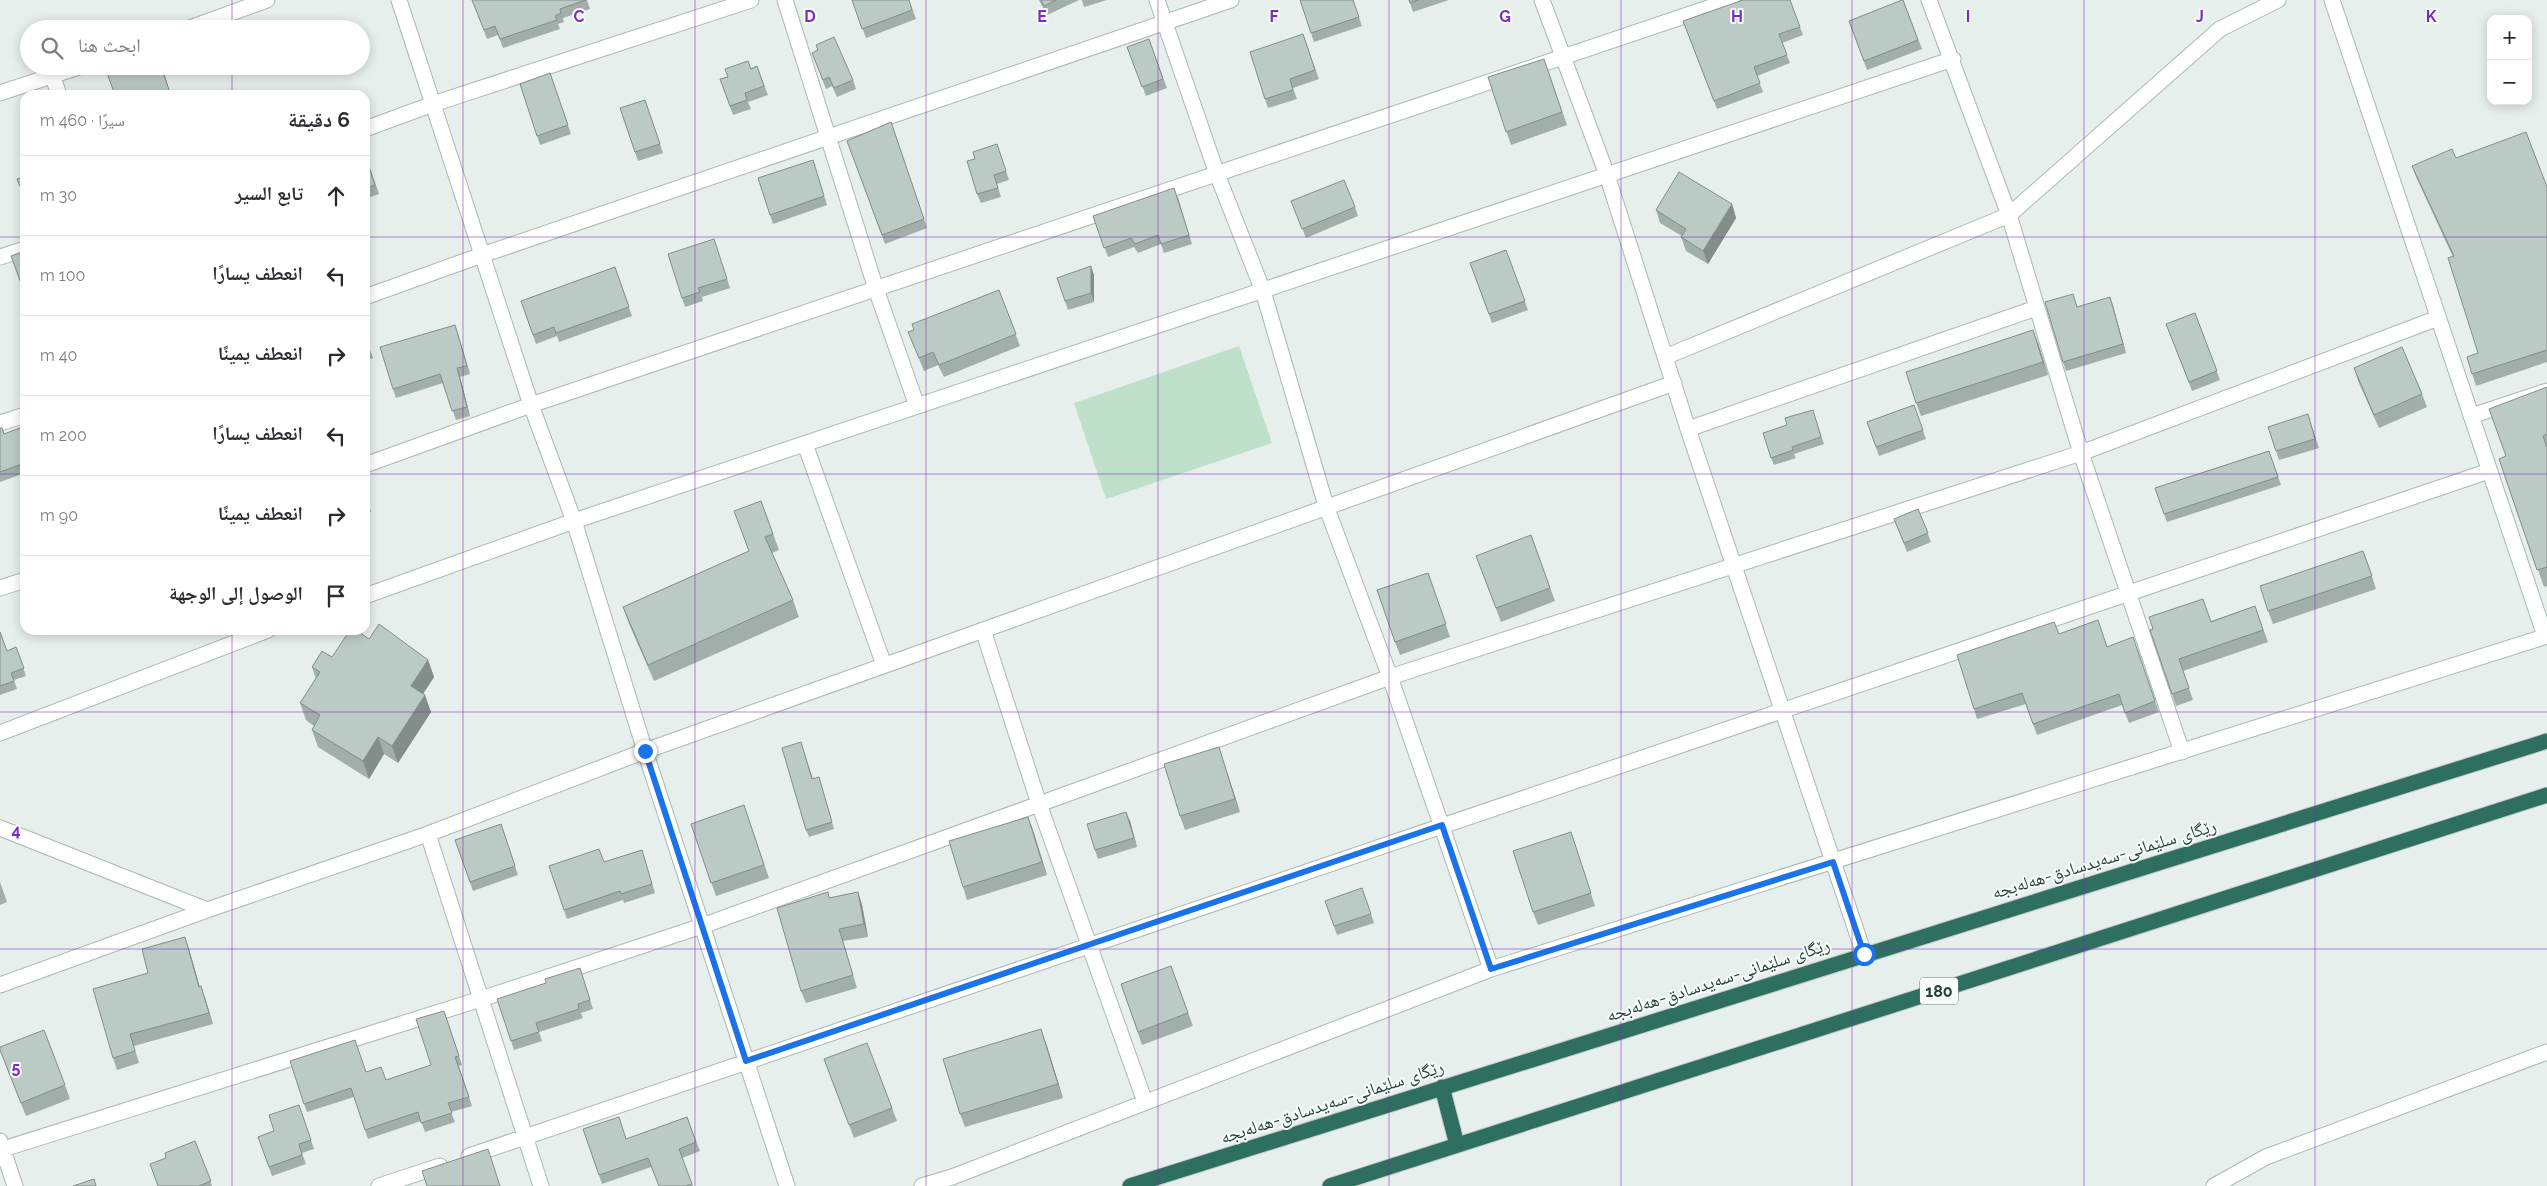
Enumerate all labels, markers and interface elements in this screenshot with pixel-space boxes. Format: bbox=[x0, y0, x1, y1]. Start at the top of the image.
text: C bbox=[574, 7, 585, 26]
text: D bbox=[804, 7, 816, 26]
text: E bbox=[1037, 7, 1047, 26]
text: F bbox=[1269, 7, 1279, 26]
text: G bbox=[1499, 7, 1511, 26]
text: H bbox=[1731, 7, 1743, 26]
text: I bbox=[1966, 7, 1970, 26]
text: J bbox=[2196, 7, 2204, 26]
text: K bbox=[2426, 7, 2437, 26]
map controls bbox=[2487, 15, 2532, 105]
button: + bbox=[2487, 15, 2532, 60]
search box bbox=[20, 20, 370, 75]
icon: search bbox=[38, 34, 66, 62]
text: ابحث هنا bbox=[78, 34, 141, 56]
button: − bbox=[2487, 60, 2532, 105]
text: 6 دقيقة bbox=[288, 107, 350, 132]
text: سيرًا · 460 m bbox=[40, 111, 125, 130]
text: تابع السير bbox=[235, 182, 303, 204]
icon: ahead bbox=[322, 182, 350, 210]
text: 30 m bbox=[40, 186, 77, 205]
text: انعطف يسارًا bbox=[212, 262, 303, 284]
icon: left bbox=[322, 262, 350, 290]
text: 100 m bbox=[40, 266, 85, 285]
text: انعطف يمينًا bbox=[218, 342, 303, 364]
icon: right bbox=[322, 342, 350, 370]
text: 40 m bbox=[40, 346, 77, 365]
text: انعطف يسارًا bbox=[212, 422, 303, 444]
icon: left bbox=[322, 422, 350, 450]
text: 200 m bbox=[40, 426, 87, 445]
text: انعطف يمينًا bbox=[218, 502, 303, 524]
icon: right bbox=[322, 502, 350, 530]
text: 90 m bbox=[40, 506, 78, 525]
text: الوصول إلى الوجهة bbox=[169, 582, 303, 604]
icon: arrive bbox=[322, 582, 350, 610]
route end bbox=[634, 740, 657, 763]
street label: رێگای سلێمانی-سەیدسادق-هەلەبجە bbox=[1989, 814, 2219, 904]
text: 4 bbox=[11, 821, 21, 840]
street label: رێگای سلێمانی-سەیدسادق-هەلەبجە bbox=[1604, 933, 1832, 1027]
route start bbox=[1853, 943, 1876, 966]
road number: 180 bbox=[1920, 978, 1958, 1004]
street label: رێگای سلێمانی-سەیدسادق-هەلەبجە bbox=[1218, 1055, 1446, 1149]
text: 5 bbox=[12, 1058, 21, 1077]

